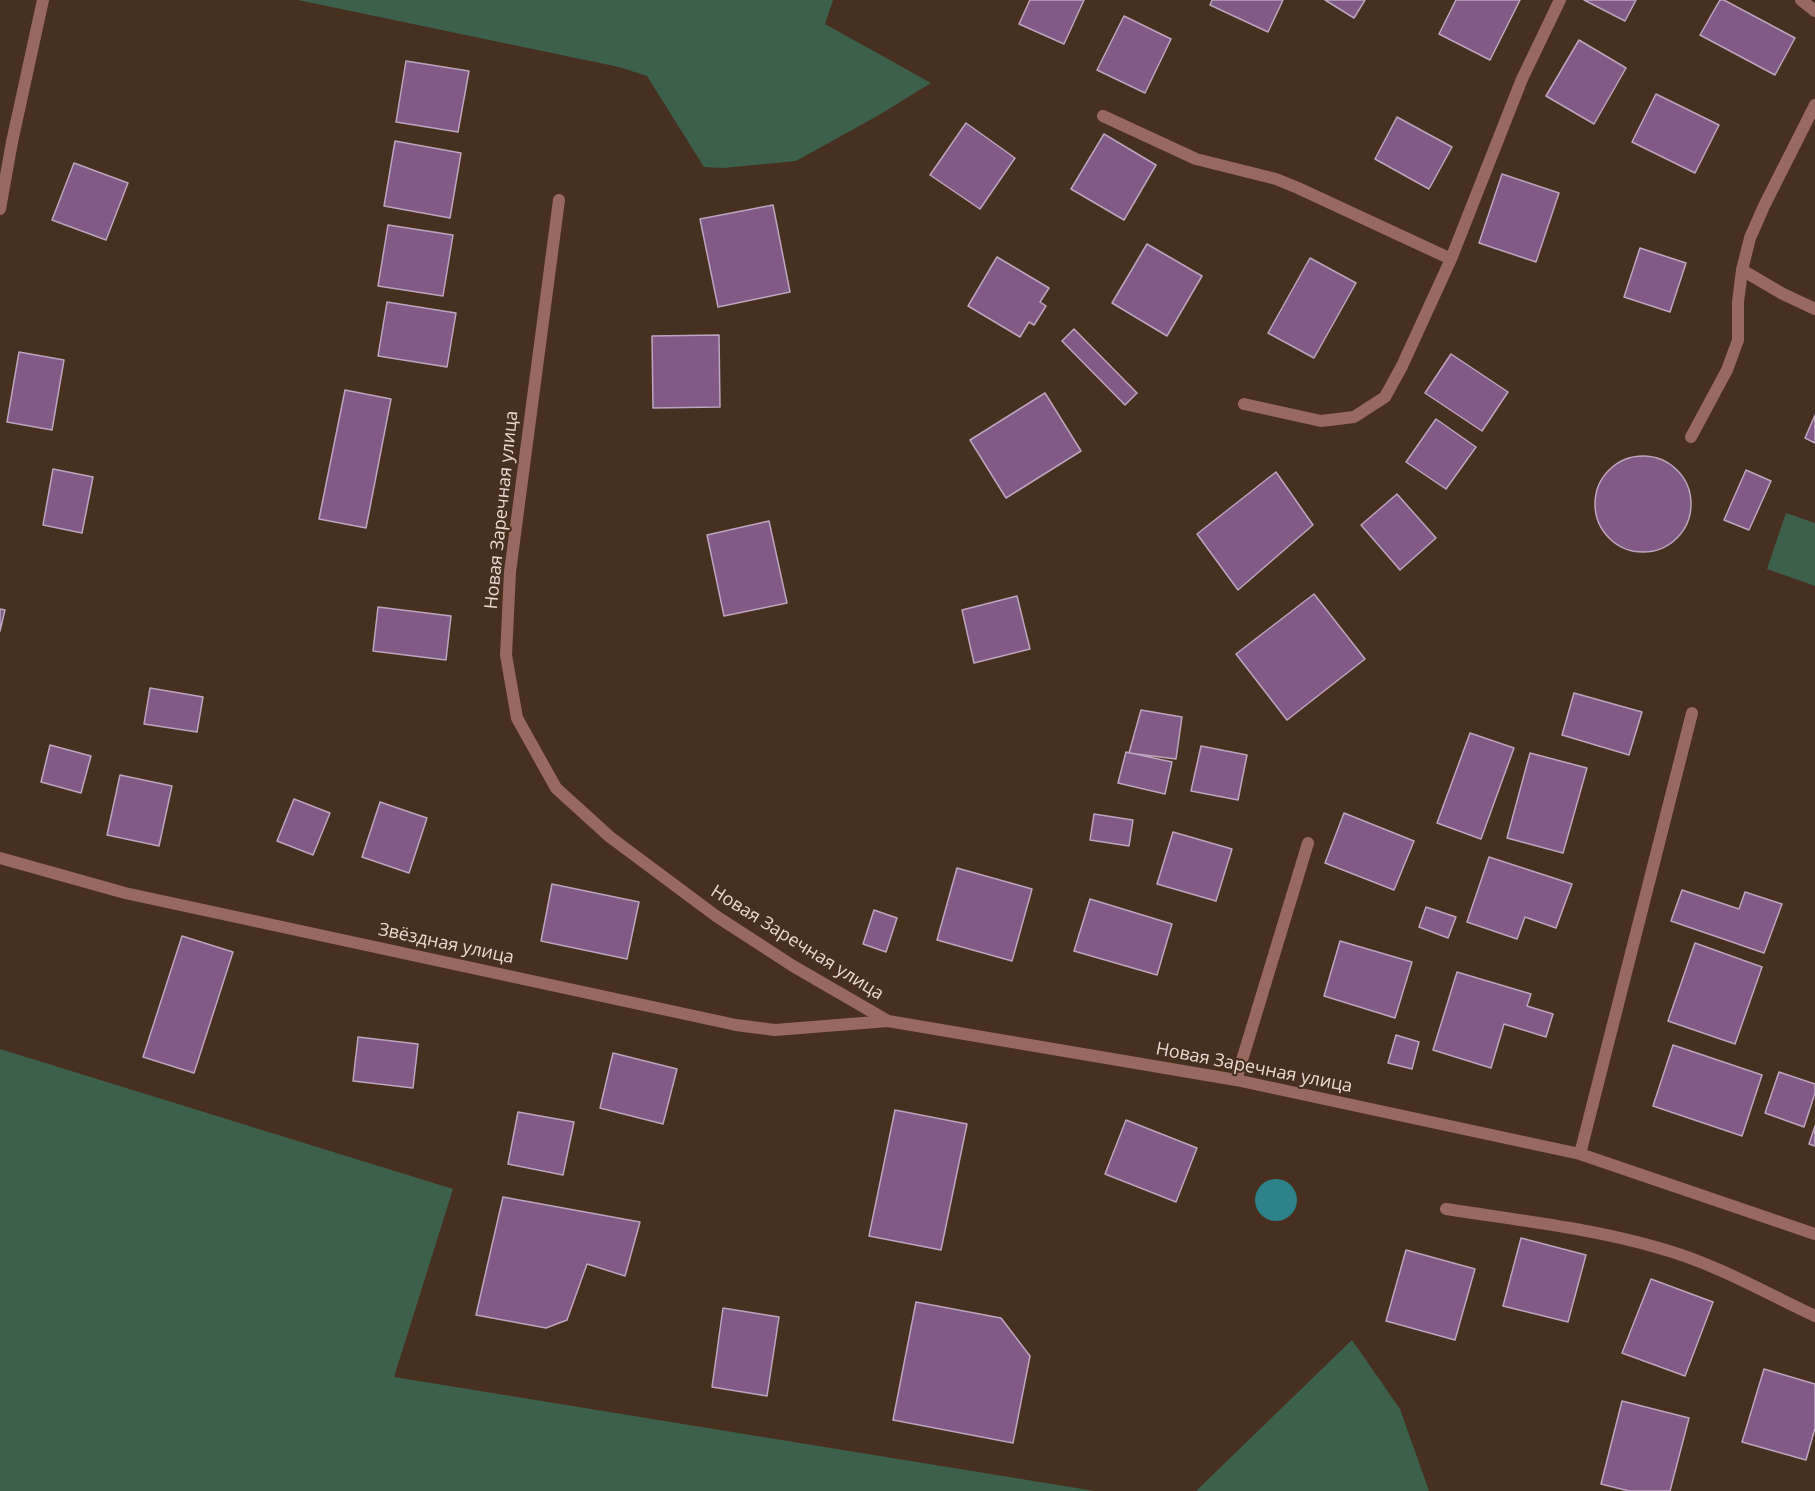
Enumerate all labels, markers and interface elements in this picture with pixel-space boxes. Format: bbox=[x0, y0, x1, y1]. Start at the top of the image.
street label: Новая Заречная улица bbox=[481, 410, 523, 610]
street label: Новая Заречная улица bbox=[707, 881, 887, 1005]
street label: Звёздная улица bbox=[376, 919, 516, 969]
street label: Новая Заречная улица bbox=[1154, 1038, 1354, 1098]

